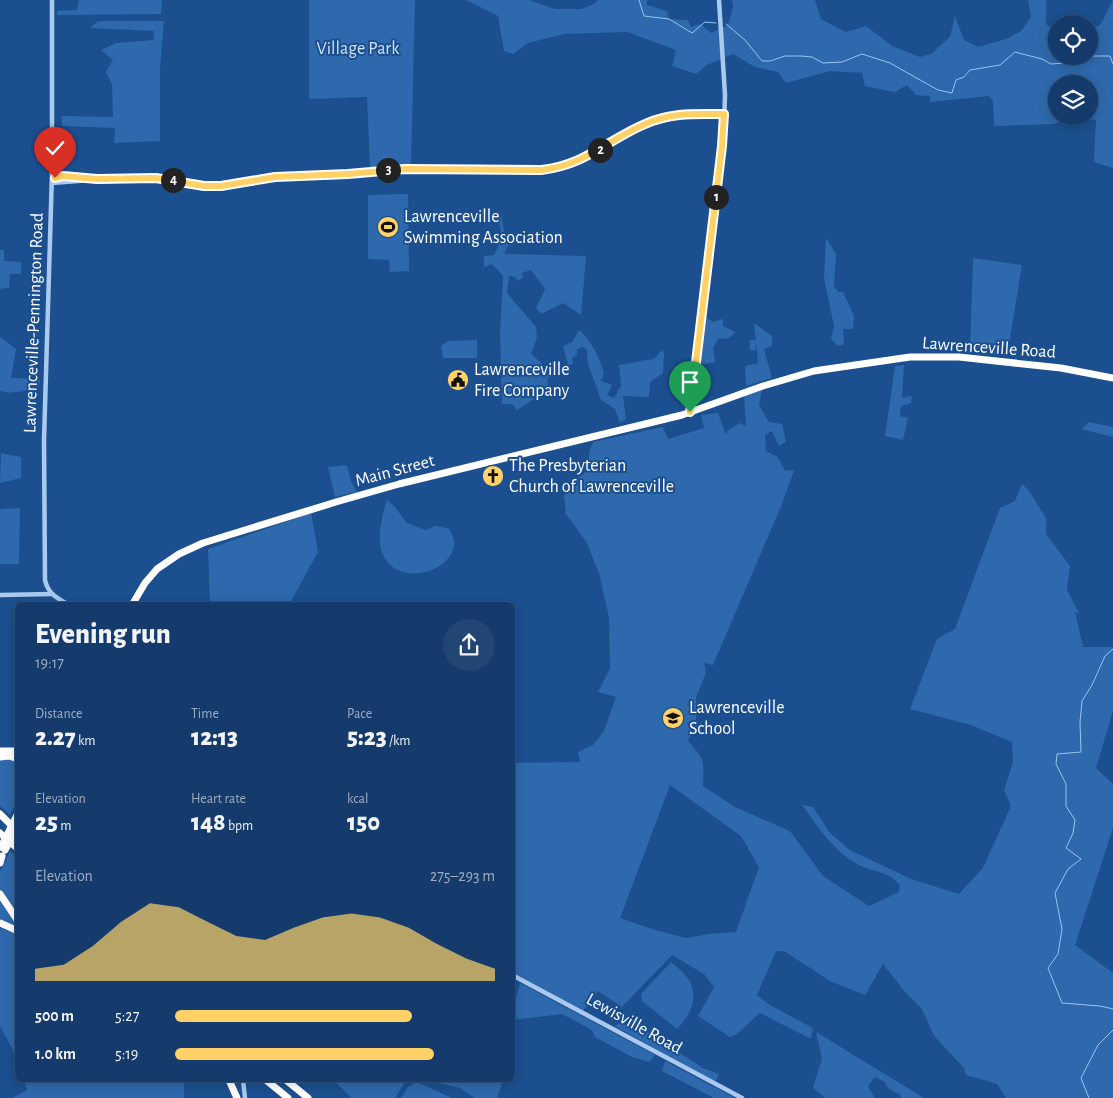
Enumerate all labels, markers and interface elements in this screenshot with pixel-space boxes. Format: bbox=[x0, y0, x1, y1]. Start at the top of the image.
map controls bbox=[1048, 15, 1098, 125]
button: locate bbox=[1048, 15, 1098, 65]
park label: Village Park bbox=[317, 40, 400, 58]
button: layers bbox=[1048, 75, 1098, 125]
pin bbox=[34, 127, 76, 178]
icon: check bbox=[41, 134, 69, 162]
pin: 2 bbox=[588, 138, 612, 162]
text: 2 bbox=[597, 143, 604, 157]
pin: 3 bbox=[376, 158, 400, 182]
text: 3 bbox=[385, 163, 392, 177]
pin: 4 bbox=[160, 168, 186, 192]
text: 4 bbox=[170, 173, 177, 187]
pin: 1 bbox=[704, 184, 728, 210]
text: 1 bbox=[714, 190, 719, 204]
place label: Lawrenceville Swimming Association bbox=[404, 208, 563, 247]
street label: Lawrenceville-Pennington Road bbox=[21, 213, 47, 433]
sports icon: Lawrenceville Swimming Association bbox=[376, 215, 400, 239]
street label: Lawrenceville Road bbox=[921, 334, 1057, 362]
place label: Lawrenceville Fire Company bbox=[474, 361, 570, 400]
pin bbox=[669, 361, 711, 412]
public building icon: Lawrenceville Fire Company bbox=[446, 368, 470, 392]
icon: arrive bbox=[676, 368, 704, 396]
street label: Main Street bbox=[353, 452, 437, 490]
place label: The Presbyterian Church of Lawrenceville bbox=[509, 457, 674, 496]
church icon: The Presbyterian Church of Lawrenceville bbox=[481, 464, 505, 488]
button: share bbox=[443, 619, 495, 671]
text: Evening run bbox=[35, 621, 171, 649]
text: 19:17 bbox=[35, 655, 64, 671]
place label: Lawrenceville School bbox=[689, 699, 784, 738]
school or university icon: Lawrenceville School bbox=[661, 706, 685, 730]
text: Distance bbox=[35, 707, 82, 721]
text: Time bbox=[191, 707, 219, 721]
text: Pace bbox=[347, 707, 372, 721]
text: 2.27 bbox=[35, 725, 76, 750]
text: 12:13 bbox=[191, 725, 238, 750]
text: 5:23 bbox=[347, 725, 387, 750]
text: km bbox=[76, 734, 96, 748]
text: /km bbox=[387, 734, 411, 748]
text: Elevation bbox=[35, 792, 86, 806]
text: Heart rate bbox=[191, 792, 246, 806]
text: kcal bbox=[347, 792, 368, 806]
text: 25 bbox=[35, 810, 58, 835]
text: 148 bbox=[191, 810, 226, 835]
text: 150 bbox=[347, 810, 380, 835]
text: m bbox=[58, 819, 71, 833]
text: bpm bbox=[226, 819, 253, 833]
text: Elevation bbox=[35, 868, 93, 884]
text: 275–293 m bbox=[430, 868, 495, 884]
street label: Lewisville Road bbox=[583, 990, 685, 1058]
text: 500 m bbox=[35, 1008, 74, 1024]
text: 5:27 bbox=[115, 1008, 139, 1024]
text: 1.0 km bbox=[35, 1046, 76, 1062]
text: 5:19 bbox=[115, 1046, 138, 1062]

